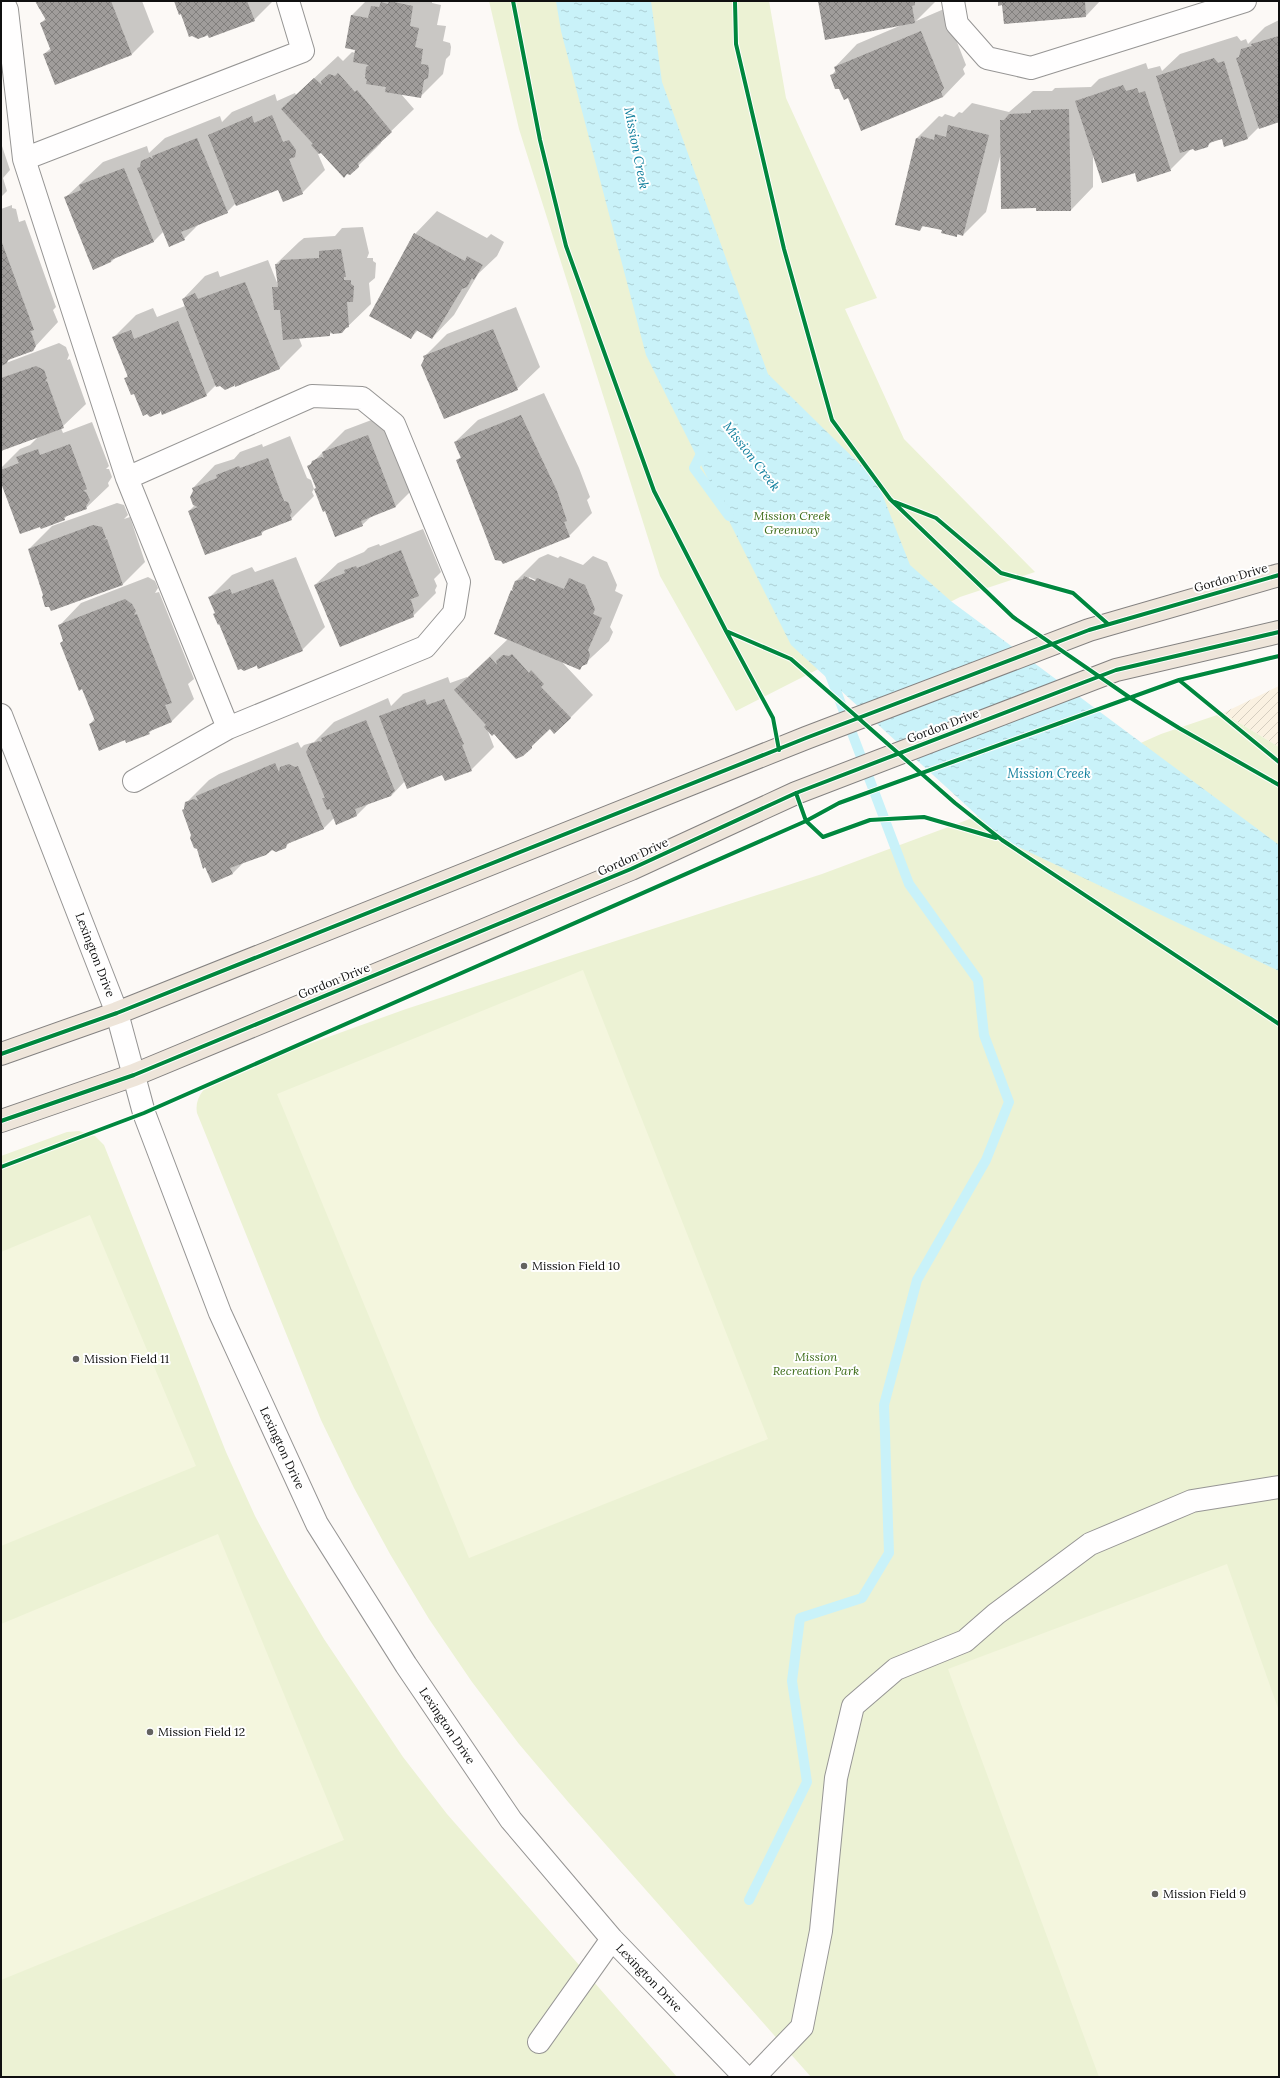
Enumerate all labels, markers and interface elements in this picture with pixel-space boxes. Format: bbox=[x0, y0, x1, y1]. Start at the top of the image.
water label: Mission Creek bbox=[620, 106, 653, 191]
water label: Mission Creek bbox=[719, 418, 784, 495]
park label: Mission Creek Greenway bbox=[753, 508, 831, 537]
street label: Gordon Drive bbox=[1192, 560, 1270, 595]
street label: Gordon Drive bbox=[905, 705, 981, 746]
water label: Mission Creek bbox=[1007, 765, 1091, 782]
street label: Gordon Drive bbox=[595, 834, 671, 879]
street label: Lexington Drive bbox=[72, 911, 119, 1000]
street label: Gordon Drive bbox=[296, 959, 372, 1002]
place label: Mission Field 10 bbox=[532, 1258, 620, 1273]
marker: Mission Field 10 bbox=[519, 1261, 529, 1271]
park label: Mission Recreation Park bbox=[773, 1349, 859, 1378]
place label: Mission Field 11 bbox=[84, 1351, 169, 1366]
marker: Mission Field 11 bbox=[71, 1354, 81, 1364]
street label: Lexington Drive bbox=[257, 1404, 308, 1492]
street label: Lexington Drive bbox=[416, 1685, 479, 1767]
place label: Mission Field 12 bbox=[158, 1724, 245, 1739]
marker: Mission Field 12 bbox=[145, 1727, 155, 1737]
place label: Mission Field 9 bbox=[1163, 1886, 1246, 1901]
marker: Mission Field 9 bbox=[1150, 1889, 1160, 1899]
street label: Lexington Drive bbox=[613, 1940, 686, 2015]

